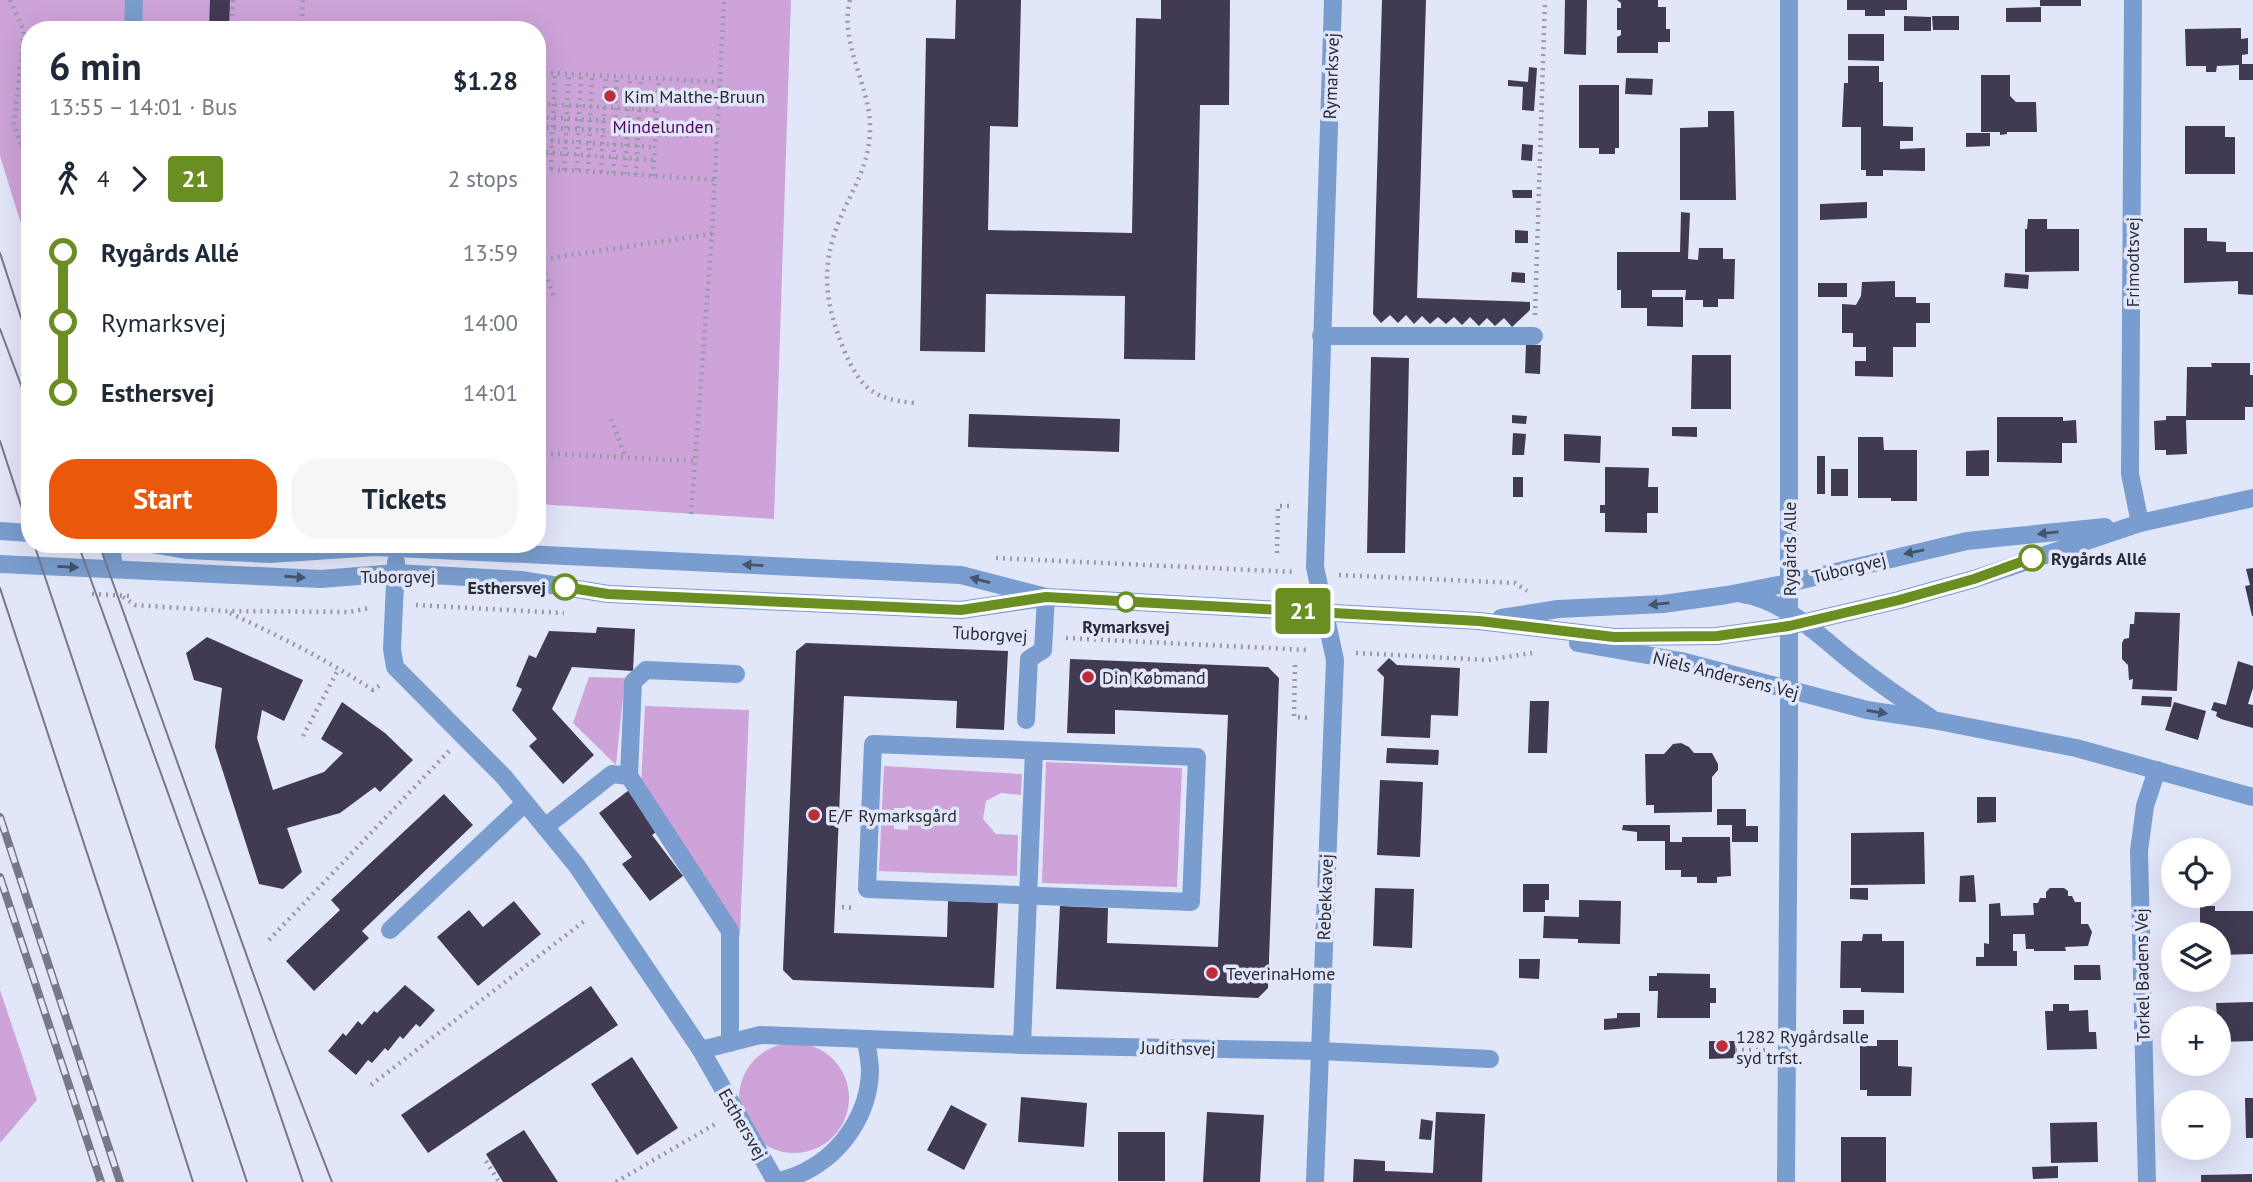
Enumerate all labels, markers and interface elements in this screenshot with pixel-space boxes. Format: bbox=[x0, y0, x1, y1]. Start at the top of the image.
street label: Rymarksvej bbox=[1318, 32, 1344, 120]
text: 6 min bbox=[49, 41, 142, 90]
text: $1.28 bbox=[453, 64, 518, 97]
place label: Kim Malthe-Bruun bbox=[624, 85, 765, 108]
marker: Kim Malthe-Bruun bbox=[602, 88, 618, 104]
text: 13:55 – 14:01 · Bus bbox=[49, 92, 237, 121]
park label: Mindelunden bbox=[612, 115, 714, 138]
icon: walk bbox=[49, 160, 87, 198]
icon: forward bbox=[120, 160, 158, 198]
text: 21 bbox=[182, 163, 209, 194]
text: 4 bbox=[97, 164, 110, 193]
text: 2 stops bbox=[448, 164, 518, 193]
street label: Frimodtsvej bbox=[2121, 217, 2144, 307]
text: Rygårds Allé bbox=[101, 236, 239, 269]
text: 13:59 bbox=[463, 238, 518, 267]
text: Rymarksvej bbox=[101, 306, 226, 339]
text: 14:00 bbox=[463, 308, 518, 337]
text: Esthersvej bbox=[101, 376, 215, 409]
text: 14:01 bbox=[463, 378, 518, 407]
button: Start bbox=[49, 459, 277, 539]
button: Tickets bbox=[291, 459, 518, 539]
street label: Rygårds Alle bbox=[1778, 502, 1801, 596]
one-way arrow bbox=[2037, 527, 2059, 538]
marker: Rygårds Allé bbox=[2019, 545, 2045, 571]
one-way arrow bbox=[1903, 547, 1925, 558]
place label: Rygårds Allé bbox=[2051, 547, 2147, 570]
street label: Tuborgvej bbox=[1810, 548, 1888, 588]
one-way arrow bbox=[742, 559, 764, 570]
one-way arrow bbox=[57, 562, 79, 573]
street label: Tuborgvej bbox=[360, 565, 436, 588]
one-way arrow bbox=[285, 572, 307, 583]
marker: Esthersvej bbox=[552, 574, 578, 600]
one-way arrow bbox=[969, 574, 991, 585]
place label: Esthersvej bbox=[467, 576, 546, 599]
line badge: 21 bbox=[1272, 588, 1334, 634]
marker: Rymarksvej bbox=[1116, 592, 1136, 612]
text: 21 bbox=[1289, 595, 1317, 626]
one-way arrow bbox=[1648, 599, 1670, 610]
place label: Rymarksvej bbox=[1082, 615, 1170, 638]
street label: Tuborgvej bbox=[952, 621, 1028, 647]
street label: Niels Andersens Vej bbox=[1650, 646, 1802, 704]
place label: Din Købmand bbox=[1102, 666, 1206, 689]
marker: Din Købmand bbox=[1080, 669, 1096, 685]
one-way arrow bbox=[1867, 707, 1889, 718]
place label: E/F Rymarksgård bbox=[828, 804, 957, 827]
marker: E/F Rymarksgård bbox=[806, 807, 822, 823]
map controls bbox=[2161, 838, 2231, 1160]
button: locate bbox=[2161, 838, 2231, 908]
street label: Rebekkavej bbox=[1312, 853, 1338, 941]
street label: Torkel Badens Vej bbox=[2129, 908, 2155, 1042]
button: layers bbox=[2161, 922, 2231, 992]
place label: TeverinaHome bbox=[1226, 962, 1335, 985]
marker: TeverinaHome bbox=[1204, 965, 1220, 981]
button: + bbox=[2161, 1006, 2231, 1076]
place label: 1282 Rygårdsalle syd trfst. bbox=[1736, 1025, 1869, 1069]
street label: Judithsvej bbox=[1139, 1036, 1216, 1060]
marker: 1282 Rygårdsalle syd trfst. bbox=[1714, 1038, 1730, 1054]
street label: Esthersvej bbox=[713, 1084, 773, 1164]
button: − bbox=[2161, 1090, 2231, 1160]

